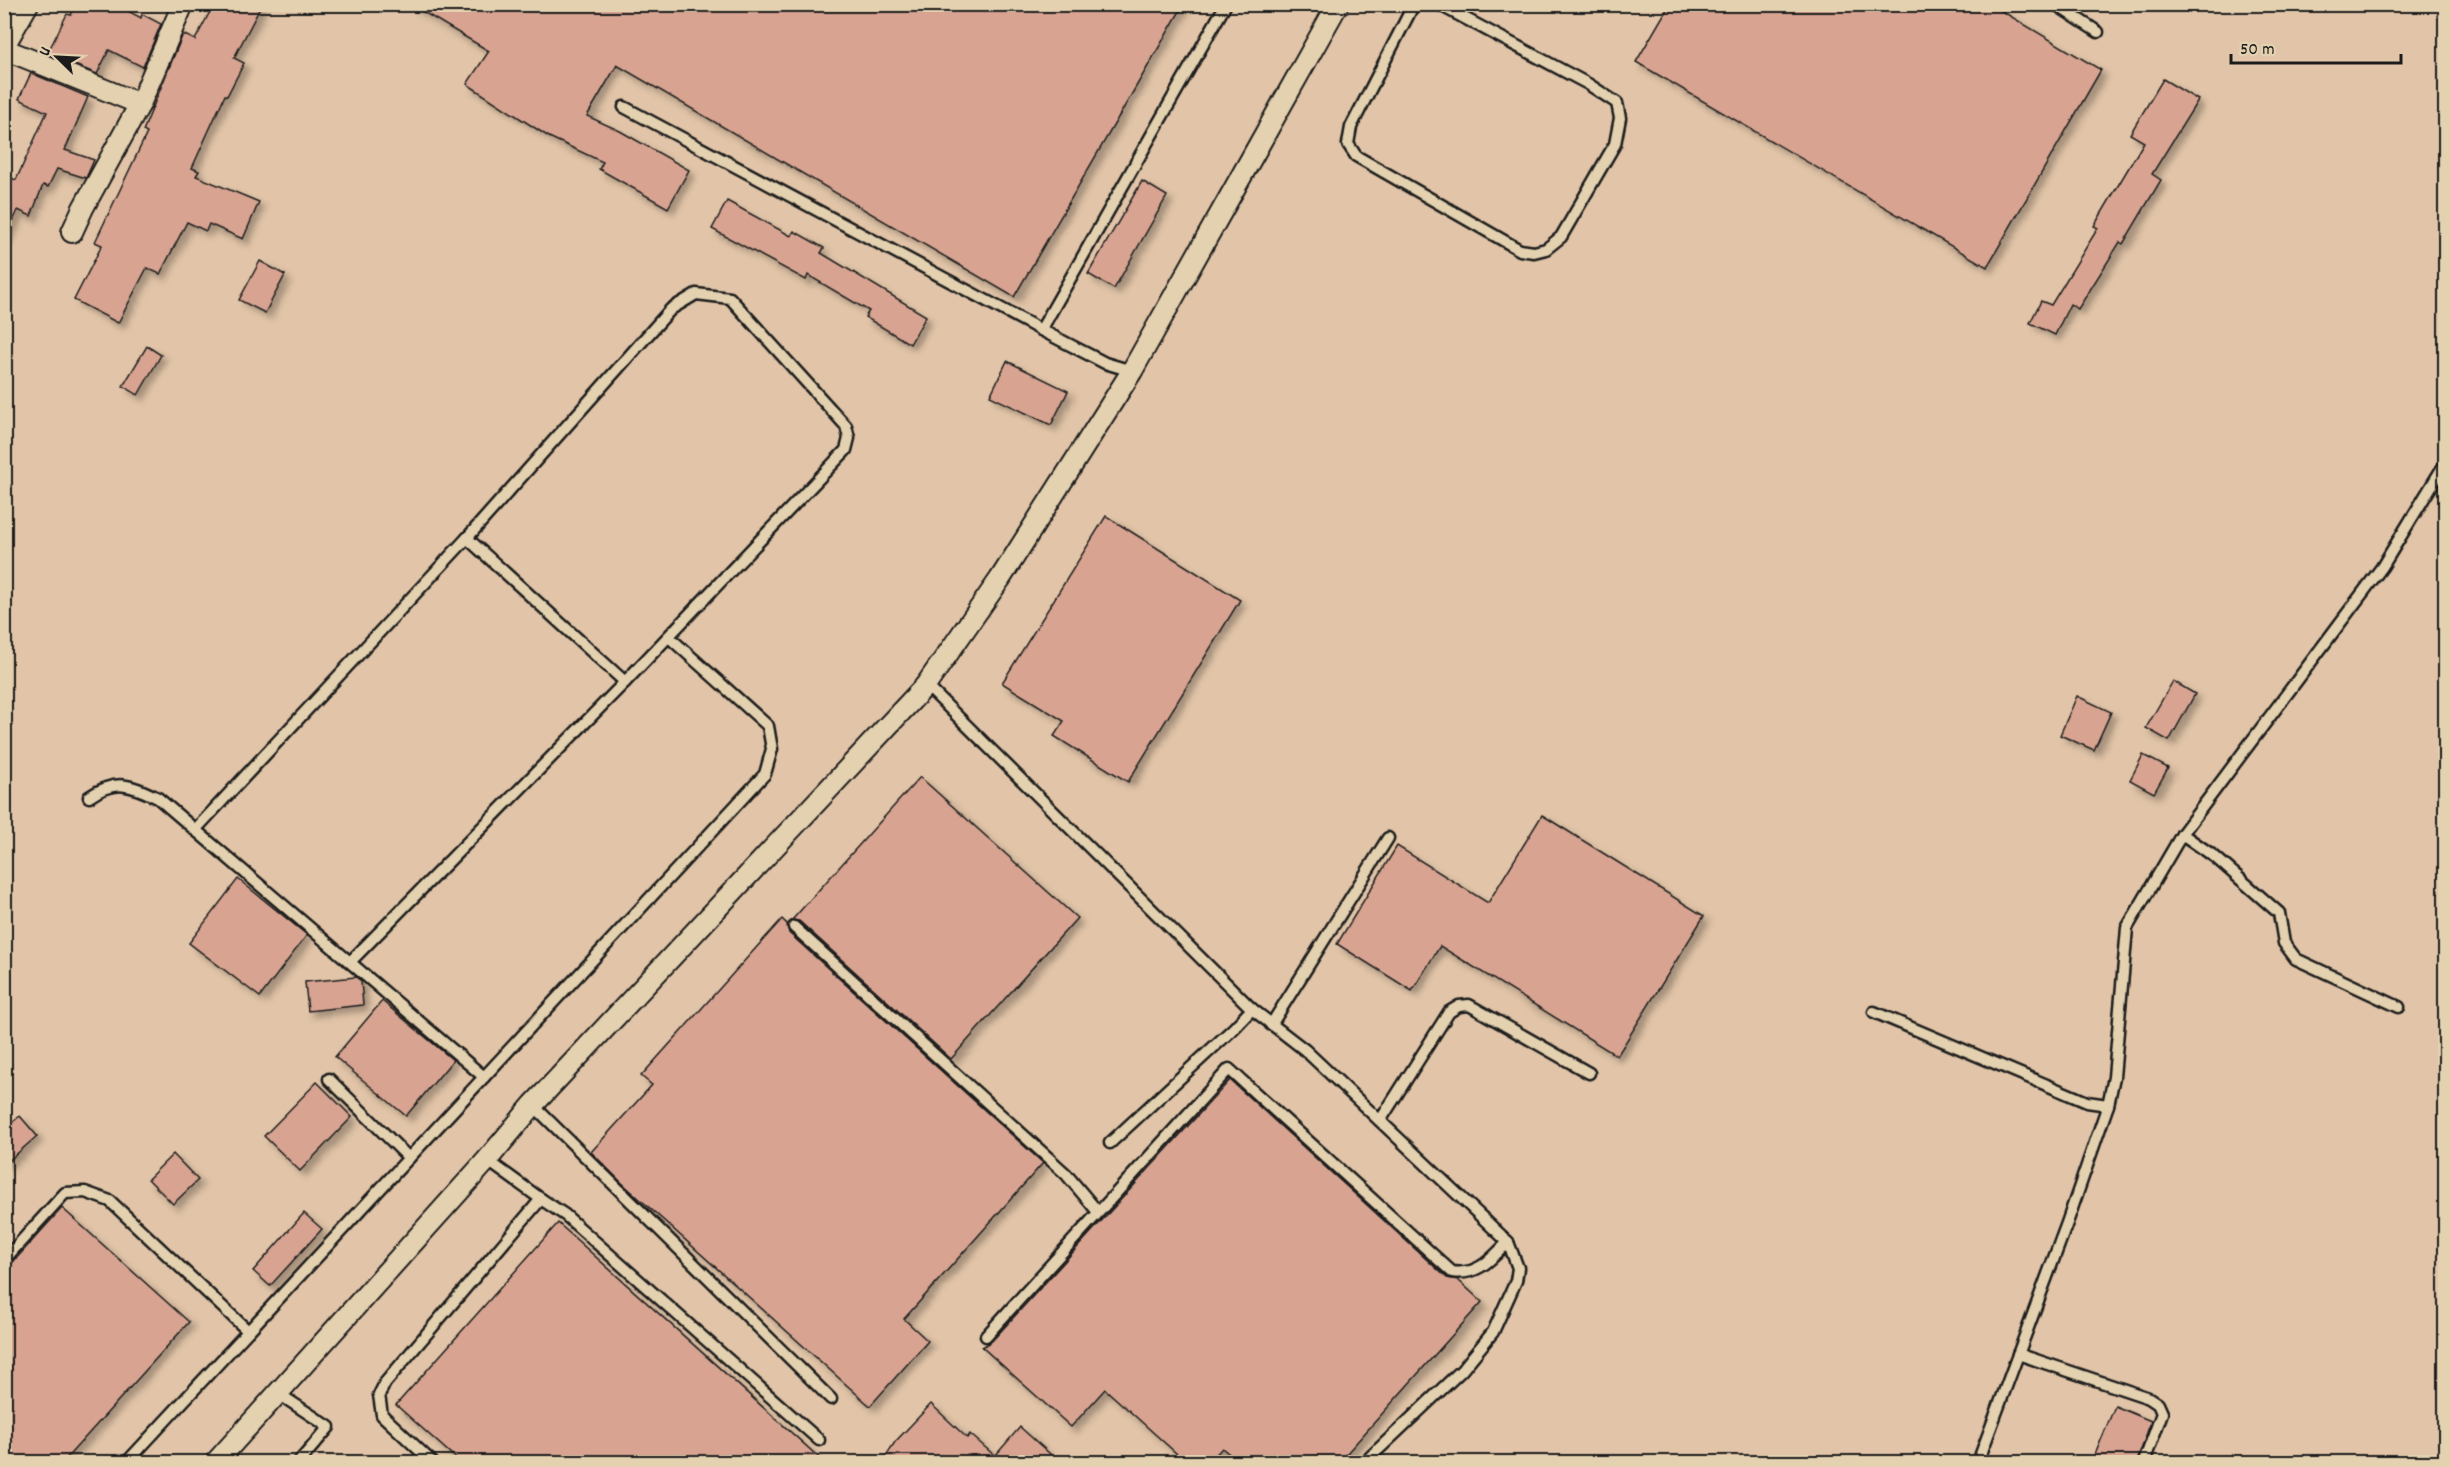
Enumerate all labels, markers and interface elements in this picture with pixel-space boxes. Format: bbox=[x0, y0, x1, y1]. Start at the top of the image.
north arrow bbox=[27, 27, 87, 87]
scale bar bbox=[2231, 27, 2400, 65]
text: 50 m bbox=[2240, 38, 2275, 63]
text: U bbox=[34, 43, 58, 60]

